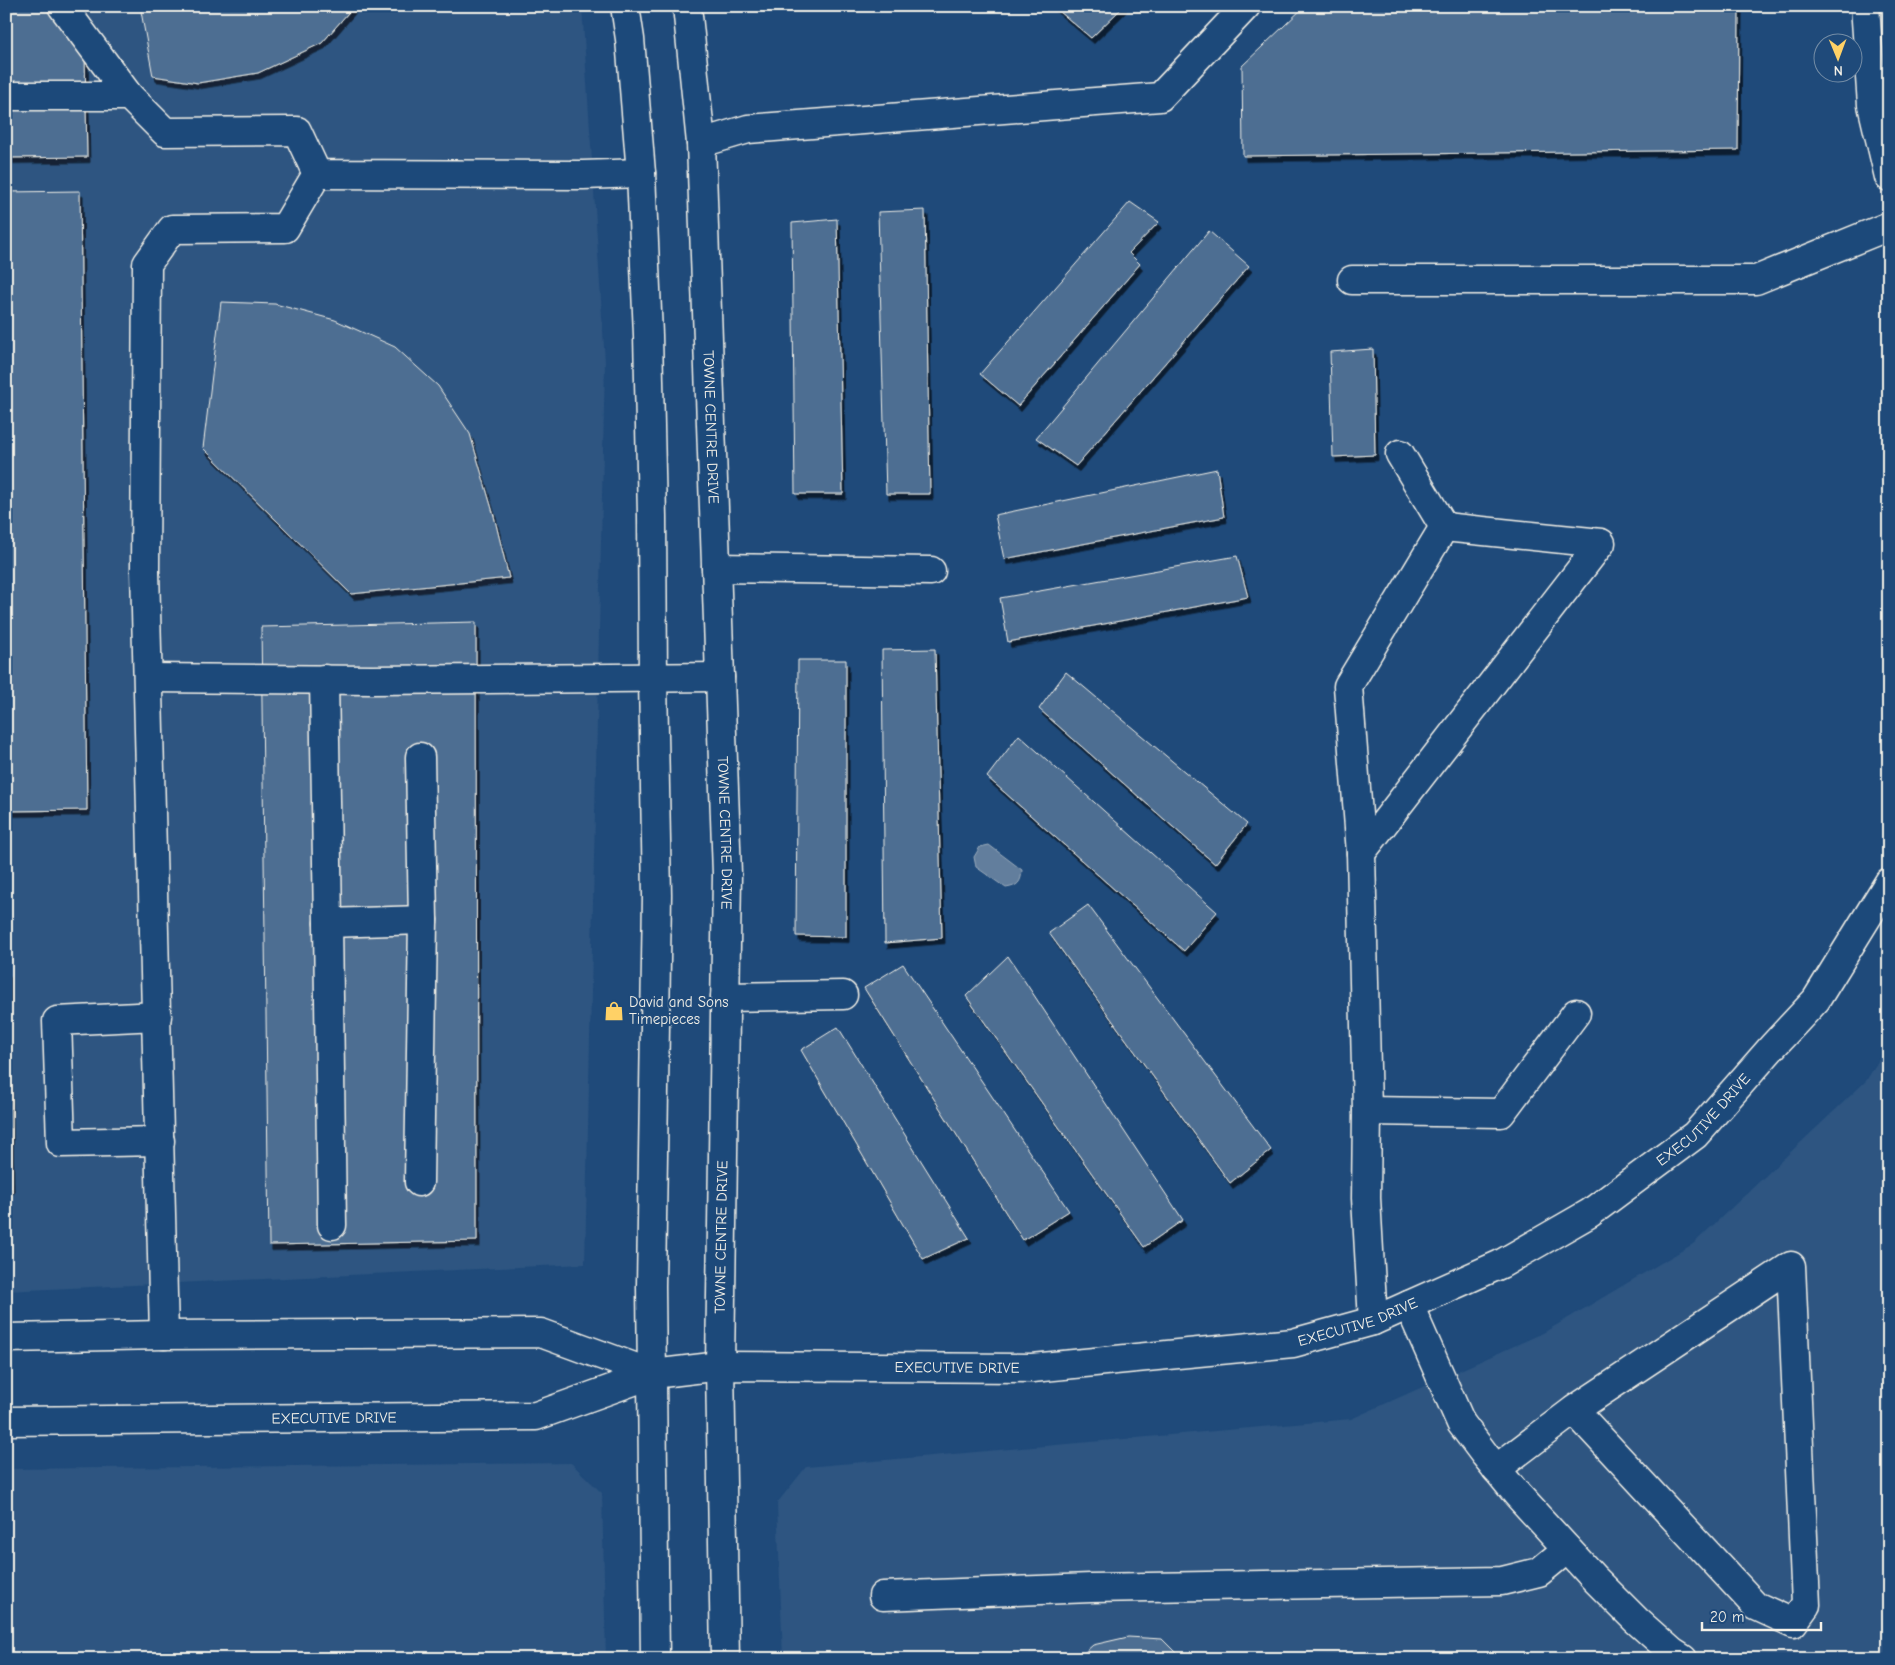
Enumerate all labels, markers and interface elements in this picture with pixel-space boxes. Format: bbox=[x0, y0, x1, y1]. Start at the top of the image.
north arrow bbox=[1812, 32, 1862, 82]
text: N bbox=[1834, 62, 1843, 79]
street label: TOWNE CENTRE DRIVE bbox=[699, 350, 723, 504]
street label: TOWNE CENTRE DRIVE bbox=[714, 756, 736, 910]
place label: David and Sons Timepieces bbox=[629, 993, 729, 1028]
shop icon: David and Sons Timepieces bbox=[603, 1000, 625, 1022]
street label: EXECUTIVE DRIVE bbox=[1653, 1070, 1754, 1170]
street label: TOWNE CENTRE DRIVE bbox=[711, 1160, 731, 1314]
street label: EXECUTIVE DRIVE bbox=[1296, 1293, 1420, 1350]
street label: EXECUTIVE DRIVE bbox=[895, 1358, 1020, 1377]
street label: EXECUTIVE DRIVE bbox=[271, 1408, 397, 1427]
scale bar bbox=[1702, 1600, 1821, 1632]
text: 20 m bbox=[1710, 1608, 1744, 1626]

